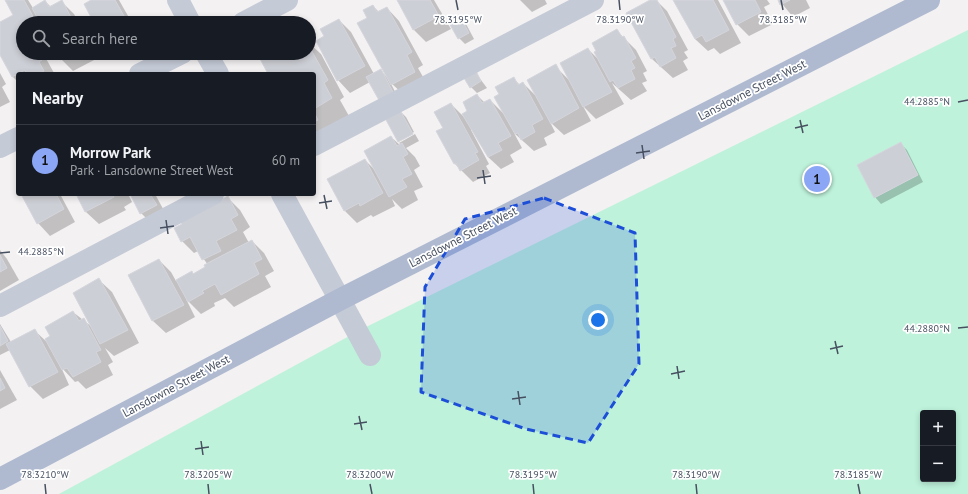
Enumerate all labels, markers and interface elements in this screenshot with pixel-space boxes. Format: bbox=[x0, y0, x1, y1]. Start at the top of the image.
text: 78.3195°W bbox=[434, 13, 482, 26]
text: 78.3190°W bbox=[596, 13, 644, 26]
text: 78.3185°W bbox=[759, 13, 807, 26]
search box bbox=[16, 16, 316, 60]
icon: search bbox=[30, 27, 52, 49]
text: Search here bbox=[62, 29, 138, 48]
street label: Lansdowne Street West bbox=[695, 56, 808, 123]
text: Nearby bbox=[32, 87, 83, 109]
text: 44.2885°N bbox=[904, 95, 950, 108]
text: Morrow Park bbox=[70, 143, 151, 162]
text: 1 bbox=[41, 152, 49, 169]
text: 60 m bbox=[272, 152, 300, 169]
text: Park · Lansdowne Street West bbox=[70, 162, 233, 179]
pin: 1 bbox=[804, 164, 830, 194]
street label: Lansdowne Street West bbox=[406, 203, 519, 270]
text: 44.2885°N bbox=[18, 245, 64, 258]
your location bbox=[588, 310, 608, 330]
text: 44.2880°N bbox=[904, 322, 950, 335]
street label: Lansdowne Street West bbox=[120, 351, 232, 420]
map controls bbox=[920, 410, 956, 482]
button: + bbox=[920, 410, 956, 446]
button: − bbox=[920, 446, 956, 482]
text: 78.3210°W bbox=[21, 468, 69, 481]
text: 78.3205°W bbox=[184, 468, 232, 481]
text: 78.3200°W bbox=[346, 468, 394, 481]
text: 78.3195°W bbox=[509, 468, 557, 481]
text: 78.3190°W bbox=[672, 468, 720, 481]
text: 78.3185°W bbox=[834, 468, 882, 481]

